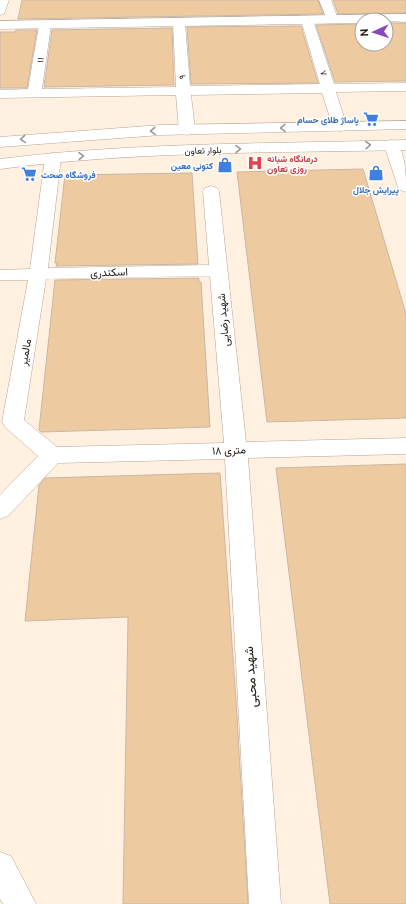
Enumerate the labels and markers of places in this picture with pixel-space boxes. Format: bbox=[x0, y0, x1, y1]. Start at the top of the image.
supermarket icon: پاساژ طلای حسام bbox=[362, 110, 380, 128]
place label: پاساژ طلای حسام bbox=[297, 114, 359, 126]
place label: درمانگاه شبانه روزی تعاون bbox=[267, 153, 318, 175]
hospital icon: درمانگاه شبانه روزی تعاون bbox=[246, 154, 264, 172]
shop icon: کتونی معین bbox=[216, 156, 234, 174]
place label: کتونی معین bbox=[171, 160, 213, 172]
shop icon: پیرایش جلال bbox=[367, 164, 385, 182]
supermarket icon: فروشگاه صحت bbox=[20, 165, 38, 183]
place label: فروشگاه صحت bbox=[41, 169, 96, 181]
place label: پیرایش جلال bbox=[353, 184, 399, 196]

